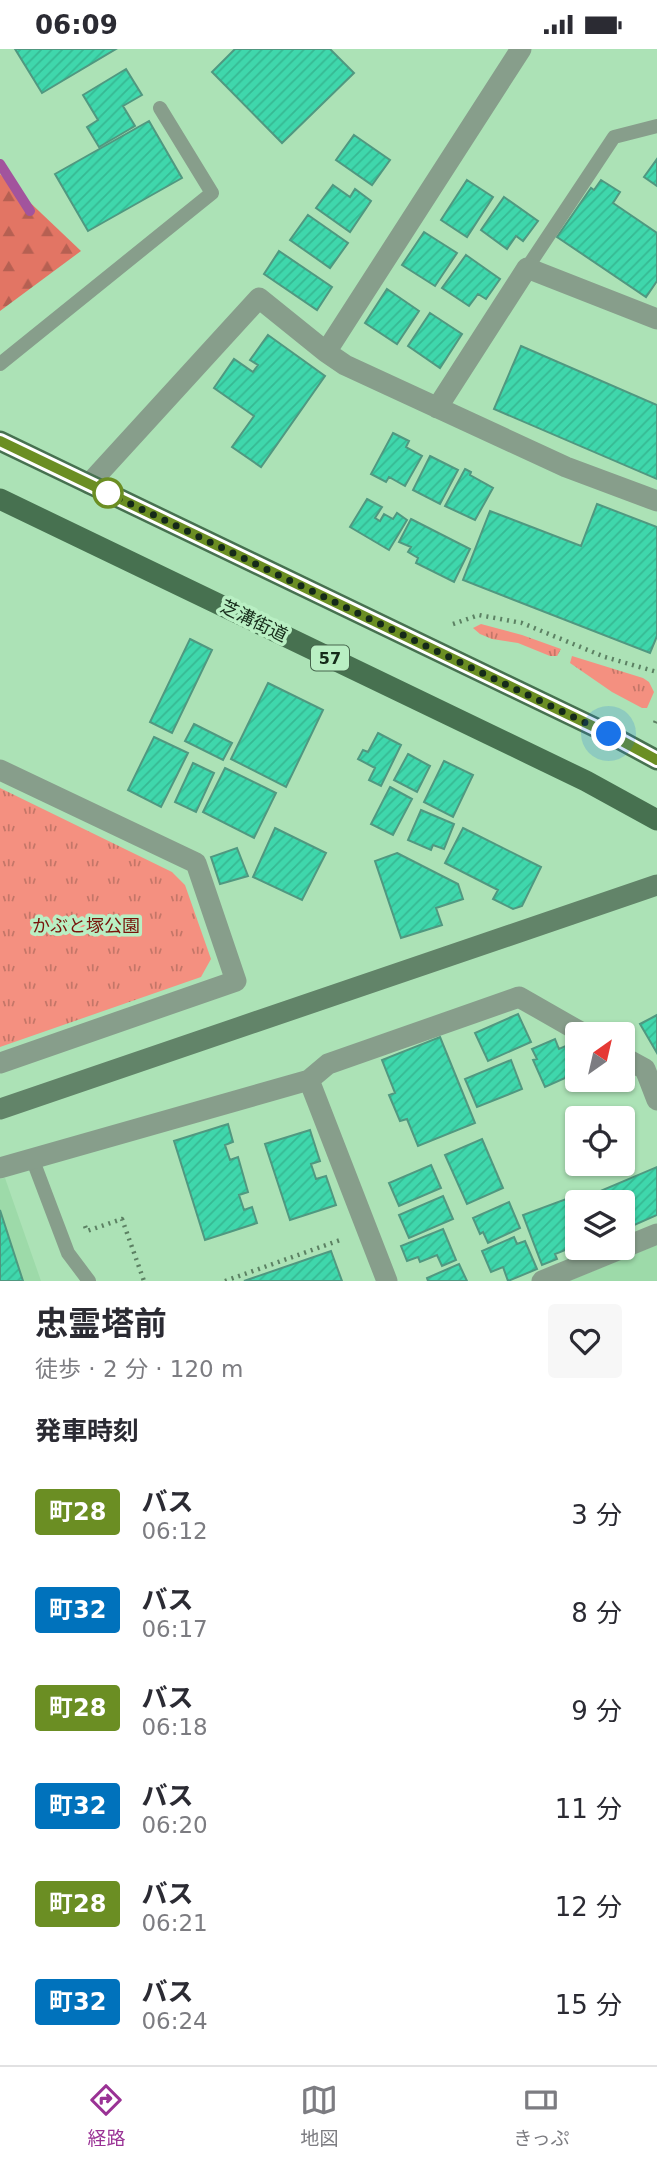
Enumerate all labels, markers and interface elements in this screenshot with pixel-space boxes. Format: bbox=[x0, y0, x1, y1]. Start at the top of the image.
text: 06:09 bbox=[35, 10, 118, 40]
unlabelled marker bbox=[93, 478, 123, 508]
street label: 芝溝街道 bbox=[217, 595, 291, 646]
road number: 57 bbox=[311, 645, 349, 671]
your location bbox=[591, 716, 626, 751]
park label: かぶと塚公園 bbox=[32, 915, 140, 936]
north arrow bbox=[565, 1022, 635, 1092]
map controls bbox=[565, 1022, 635, 1260]
button: locate bbox=[565, 1106, 635, 1176]
button: layers bbox=[565, 1190, 635, 1260]
text: 忠霊塔前 bbox=[35, 1304, 167, 1343]
button: heart bbox=[548, 1304, 622, 1378]
text: 徒歩 · 2 分 · 120 m bbox=[35, 1356, 243, 1382]
text: 発車時刻 bbox=[35, 1416, 139, 1446]
text: バス bbox=[141, 1487, 193, 1517]
text: 町28 bbox=[49, 1498, 106, 1526]
text: 3 分 bbox=[571, 1500, 622, 1530]
text: 06:12 bbox=[141, 1518, 208, 1544]
text: バス bbox=[141, 1585, 193, 1615]
text: 町32 bbox=[49, 1596, 106, 1624]
text: 8 分 bbox=[571, 1598, 622, 1628]
text: 06:17 bbox=[141, 1616, 208, 1642]
text: バス bbox=[141, 1683, 193, 1713]
text: 町28 bbox=[49, 1694, 106, 1722]
text: 9 分 bbox=[571, 1696, 622, 1726]
text: 06:18 bbox=[141, 1714, 208, 1740]
text: バス bbox=[141, 1781, 193, 1811]
text: 町32 bbox=[49, 1792, 106, 1820]
text: 11 分 bbox=[555, 1794, 622, 1824]
text: 06:20 bbox=[141, 1812, 208, 1838]
text: バス bbox=[141, 1879, 193, 1909]
text: 町28 bbox=[49, 1890, 106, 1918]
text: 12 分 bbox=[555, 1892, 622, 1922]
text: 06:21 bbox=[141, 1910, 208, 1936]
text: バス bbox=[141, 1977, 193, 2007]
text: 町32 bbox=[49, 1988, 106, 2016]
text: 15 分 bbox=[555, 1990, 622, 2020]
text: 06:24 bbox=[141, 2008, 208, 2034]
tab: 経路 bbox=[87, 2081, 125, 2150]
tab: 地図 bbox=[300, 2081, 338, 2150]
tab: きっぷ bbox=[513, 2081, 570, 2150]

